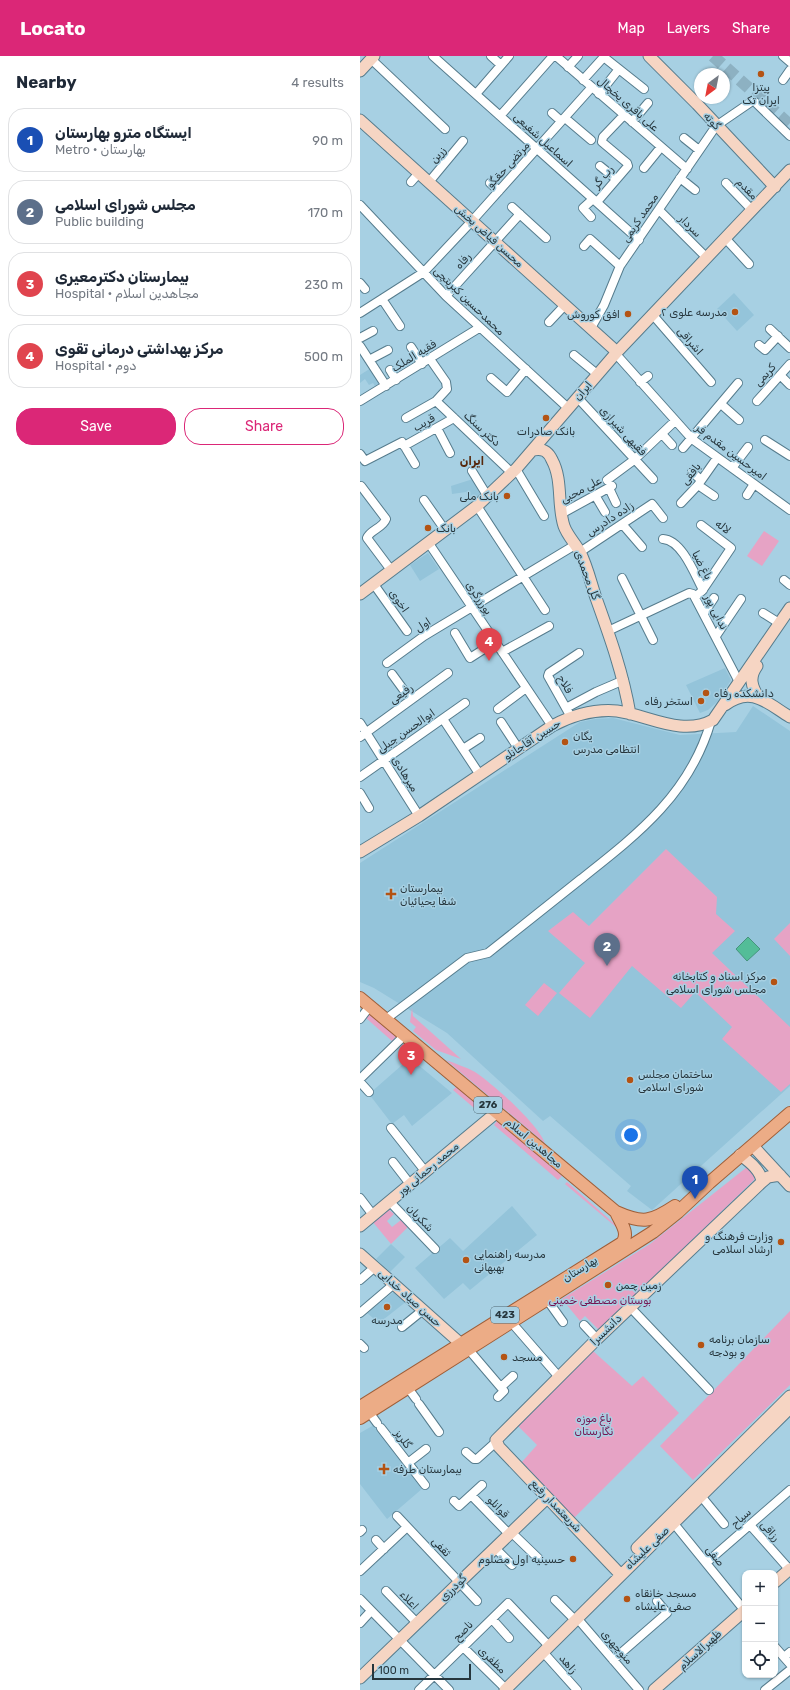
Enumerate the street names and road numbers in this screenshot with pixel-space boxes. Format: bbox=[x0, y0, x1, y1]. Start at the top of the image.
street label: علی باقری یخچال bbox=[595, 74, 661, 134]
street label: گوته bbox=[700, 109, 723, 133]
street label: اسماعیل شفیعی bbox=[511, 110, 575, 170]
street label: مرتضی حقگو bbox=[484, 139, 533, 192]
street label: زرین bbox=[427, 144, 449, 166]
street label: رب گر bbox=[589, 163, 617, 192]
street label: مقدم bbox=[733, 175, 760, 203]
street label: محمد کریمی bbox=[619, 191, 661, 245]
street label: محسن فیاض بخش bbox=[452, 202, 526, 270]
street label: سردار bbox=[675, 211, 704, 240]
street label: رفاه bbox=[452, 250, 474, 272]
street label: محمدحسین کبریتچی bbox=[431, 264, 507, 338]
street label: اشراقی bbox=[674, 324, 706, 358]
street label: فقیه الملک bbox=[389, 337, 439, 375]
street label: کریمی bbox=[751, 361, 779, 389]
street label: ایران bbox=[571, 379, 595, 403]
street label: فقیهی شیرازی bbox=[597, 404, 649, 458]
street label: دکتر سنگ bbox=[461, 409, 503, 449]
street label: قریب bbox=[411, 412, 437, 434]
street label: امیرحسین مقدم فر bbox=[691, 420, 769, 484]
street label: بافقی bbox=[678, 460, 704, 488]
street label: علی محبی bbox=[558, 474, 604, 506]
street label: زاده دادرس bbox=[584, 499, 636, 539]
street label: لاله bbox=[713, 517, 733, 537]
street label: گل محمدی bbox=[572, 548, 602, 602]
street label: باغ ضیا bbox=[687, 548, 715, 583]
street label: پورزرگری bbox=[462, 579, 495, 618]
street label: اخوی bbox=[386, 587, 412, 616]
street label: ندایی پور bbox=[700, 591, 730, 632]
street label: اول bbox=[413, 615, 434, 636]
street label: فلاح bbox=[553, 672, 575, 697]
street label: رفیعی bbox=[387, 681, 416, 707]
street label: ابوالحسن جبلی bbox=[374, 706, 438, 757]
street label: حسین آقاجانلو bbox=[501, 717, 564, 764]
street label: میرهادی bbox=[389, 754, 421, 794]
road number: 276 bbox=[474, 1097, 502, 1113]
street label: مجاهدین اسلام bbox=[502, 1115, 565, 1171]
street label: محمد رحمانی پور bbox=[394, 1140, 462, 1200]
street label: شکریان bbox=[404, 1202, 436, 1234]
street label: بهارستان bbox=[560, 1253, 600, 1285]
street label: حسن صیاد خدایی bbox=[376, 1266, 444, 1330]
road number: 423 bbox=[491, 1307, 519, 1323]
street label: دانشسرا bbox=[587, 1312, 625, 1348]
street label: گلریز bbox=[391, 1426, 414, 1451]
street label: شریعتمدار رفیع bbox=[526, 1477, 584, 1536]
street label: قوانلو bbox=[484, 1493, 512, 1521]
street label: سیاح bbox=[728, 1506, 755, 1532]
street label: رزاقی bbox=[758, 1518, 783, 1544]
street label: صفی علیشاه bbox=[622, 1524, 672, 1572]
street label: ثقفی bbox=[429, 1534, 453, 1560]
street label: صفی bbox=[703, 1543, 727, 1569]
street label: گودرزی bbox=[437, 1572, 470, 1605]
street label: اعلاء bbox=[397, 1588, 421, 1612]
street label: ناصح bbox=[450, 1618, 477, 1645]
street label: منوچهری bbox=[598, 1627, 636, 1668]
street label: ظهیرالاسلام bbox=[676, 1627, 725, 1674]
street label: مظفری bbox=[475, 1644, 509, 1676]
street label: زاهد bbox=[556, 1652, 580, 1676]

